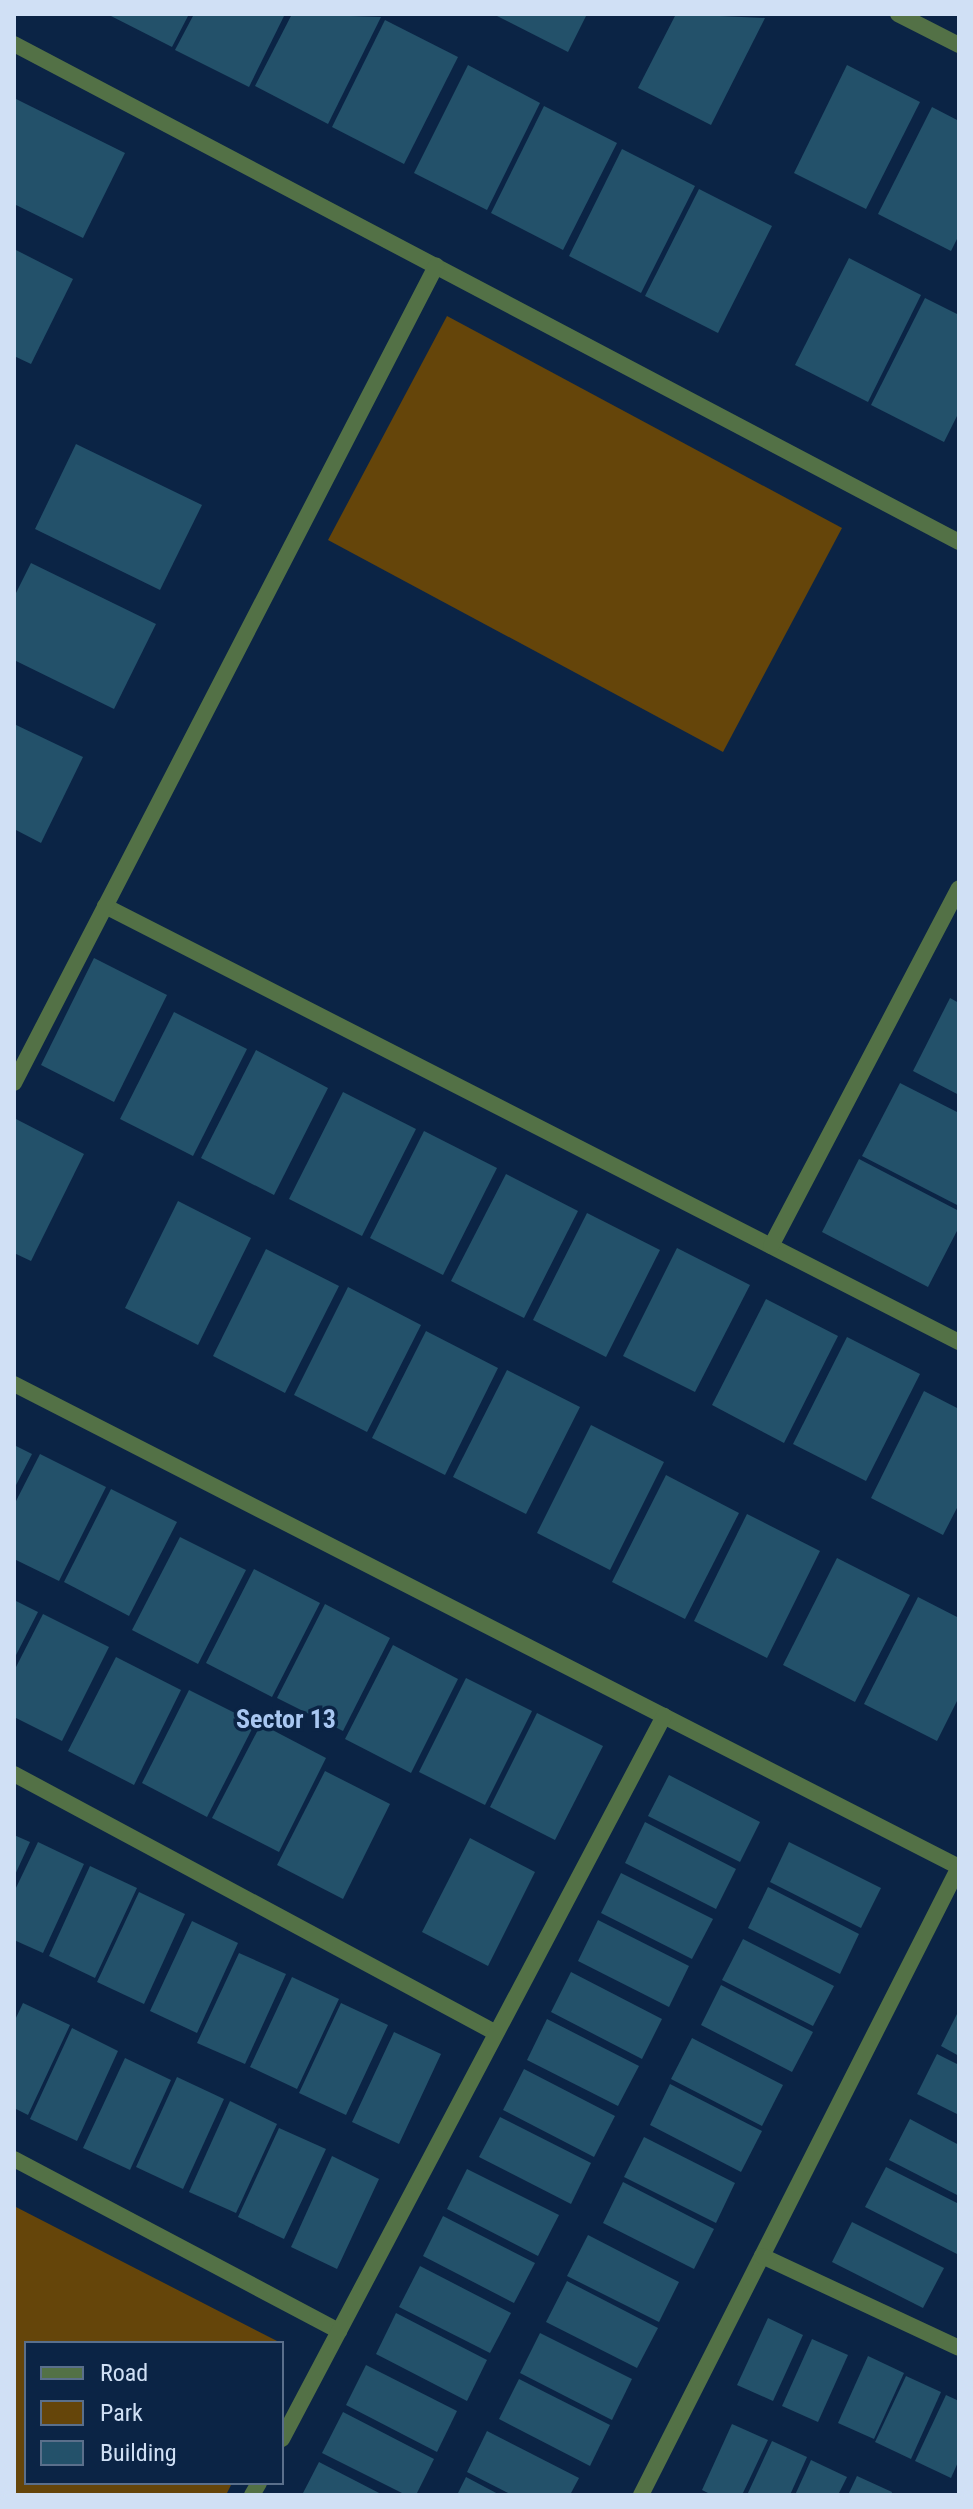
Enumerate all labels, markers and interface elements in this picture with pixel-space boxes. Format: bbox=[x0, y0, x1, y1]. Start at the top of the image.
district label: Sector 13 bbox=[236, 1704, 336, 1736]
legend bbox=[24, 2341, 284, 2485]
text: Road bbox=[100, 2359, 148, 2387]
text: Park bbox=[100, 2399, 143, 2427]
text: Building bbox=[100, 2439, 177, 2467]

